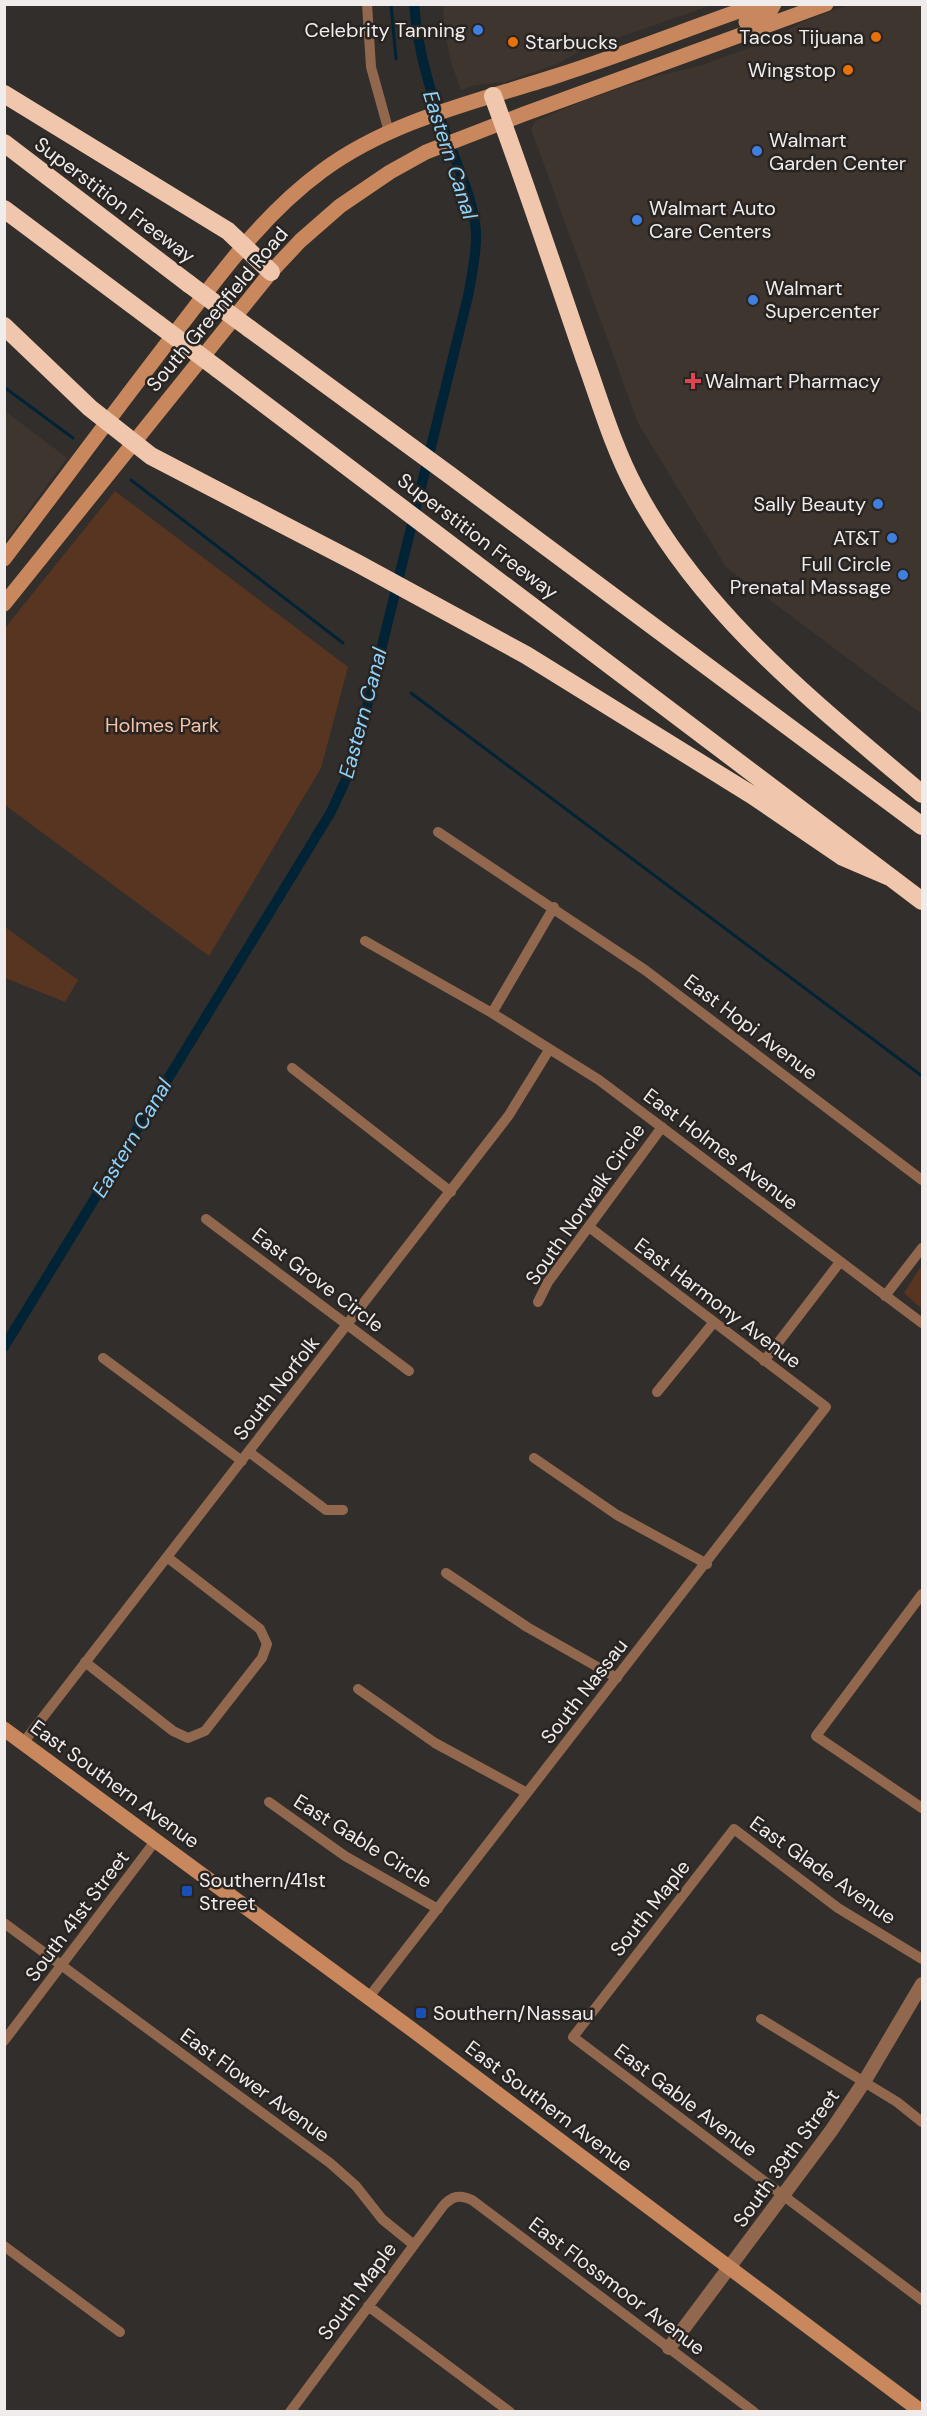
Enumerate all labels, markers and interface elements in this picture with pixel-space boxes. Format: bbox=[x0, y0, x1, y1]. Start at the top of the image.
place label: Celebrity Tanning bbox=[304, 17, 466, 43]
marker: Celebrity Tanning bbox=[471, 23, 485, 37]
place label: Tacos Tijuana bbox=[739, 24, 864, 50]
place label: Starbucks bbox=[525, 29, 618, 55]
marker: Tacos Tijuana bbox=[869, 30, 883, 44]
marker: Starbucks bbox=[506, 35, 520, 49]
place label: Wingstop bbox=[748, 57, 836, 83]
marker: Wingstop bbox=[841, 63, 855, 77]
water label: Eastern Canal bbox=[416, 87, 484, 223]
place label: Walmart Garden Center bbox=[769, 127, 906, 176]
street label: Superstition Freeway bbox=[29, 131, 201, 269]
marker: Walmart Garden Center bbox=[750, 144, 764, 158]
place label: Walmart Auto Care Centers bbox=[649, 195, 776, 244]
marker: Walmart Auto Care Centers bbox=[630, 213, 644, 227]
street label: South Greenfield Road bbox=[140, 221, 294, 397]
place label: Walmart Supercenter bbox=[765, 275, 880, 324]
marker: Walmart Supercenter bbox=[746, 293, 760, 307]
place label: Walmart Pharmacy bbox=[705, 368, 881, 394]
marker: Walmart Pharmacy bbox=[686, 374, 700, 388]
street label: Superstition Freeway bbox=[392, 467, 564, 605]
place label: Sally Beauty bbox=[753, 491, 866, 517]
marker: Sally Beauty bbox=[871, 497, 885, 511]
place label: AT&T bbox=[833, 525, 880, 551]
marker: AT&T bbox=[885, 531, 899, 545]
place label: Full Circle Prenatal Massage bbox=[730, 551, 891, 600]
marker: Full Circle Prenatal Massage bbox=[896, 568, 910, 582]
water label: Eastern Canal bbox=[332, 644, 394, 781]
park label: Holmes Park bbox=[105, 712, 219, 738]
street label: East Hopi Avenue bbox=[679, 968, 823, 1086]
water label: Eastern Canal bbox=[86, 1073, 179, 1203]
street label: East Holmes Avenue bbox=[638, 1082, 804, 1216]
street label: South Norwalk Circle bbox=[519, 1118, 651, 1290]
street label: East Grove Circle bbox=[247, 1222, 389, 1338]
street label: East Harmony Avenue bbox=[629, 1232, 807, 1374]
street label: South Norfolk bbox=[227, 1331, 325, 1445]
street label: South Nassau bbox=[535, 1633, 633, 1749]
street label: East Southern Avenue bbox=[25, 1714, 205, 1854]
street label: East Gable Circle bbox=[289, 1788, 437, 1894]
street label: East Glade Avenue bbox=[745, 1810, 901, 1930]
street label: South 41st Street bbox=[19, 1845, 135, 1987]
street label: South Maple bbox=[604, 1854, 696, 1962]
place label: Southern/41st Street bbox=[199, 1867, 326, 1916]
marker: Southern/41st Street bbox=[180, 1884, 194, 1898]
place label: Southern/Nassau bbox=[433, 2000, 594, 2026]
marker: Southern/Nassau bbox=[414, 2006, 428, 2020]
street label: East Flower Avenue bbox=[175, 2022, 335, 2148]
street label: East Southern Avenue bbox=[460, 2035, 638, 2177]
street label: East Gable Avenue bbox=[609, 2038, 763, 2162]
street label: South 39th Street bbox=[727, 2084, 845, 2232]
street label: East Flossmoor Avenue bbox=[524, 2211, 710, 2361]
street label: South Maple bbox=[312, 2237, 402, 2345]

